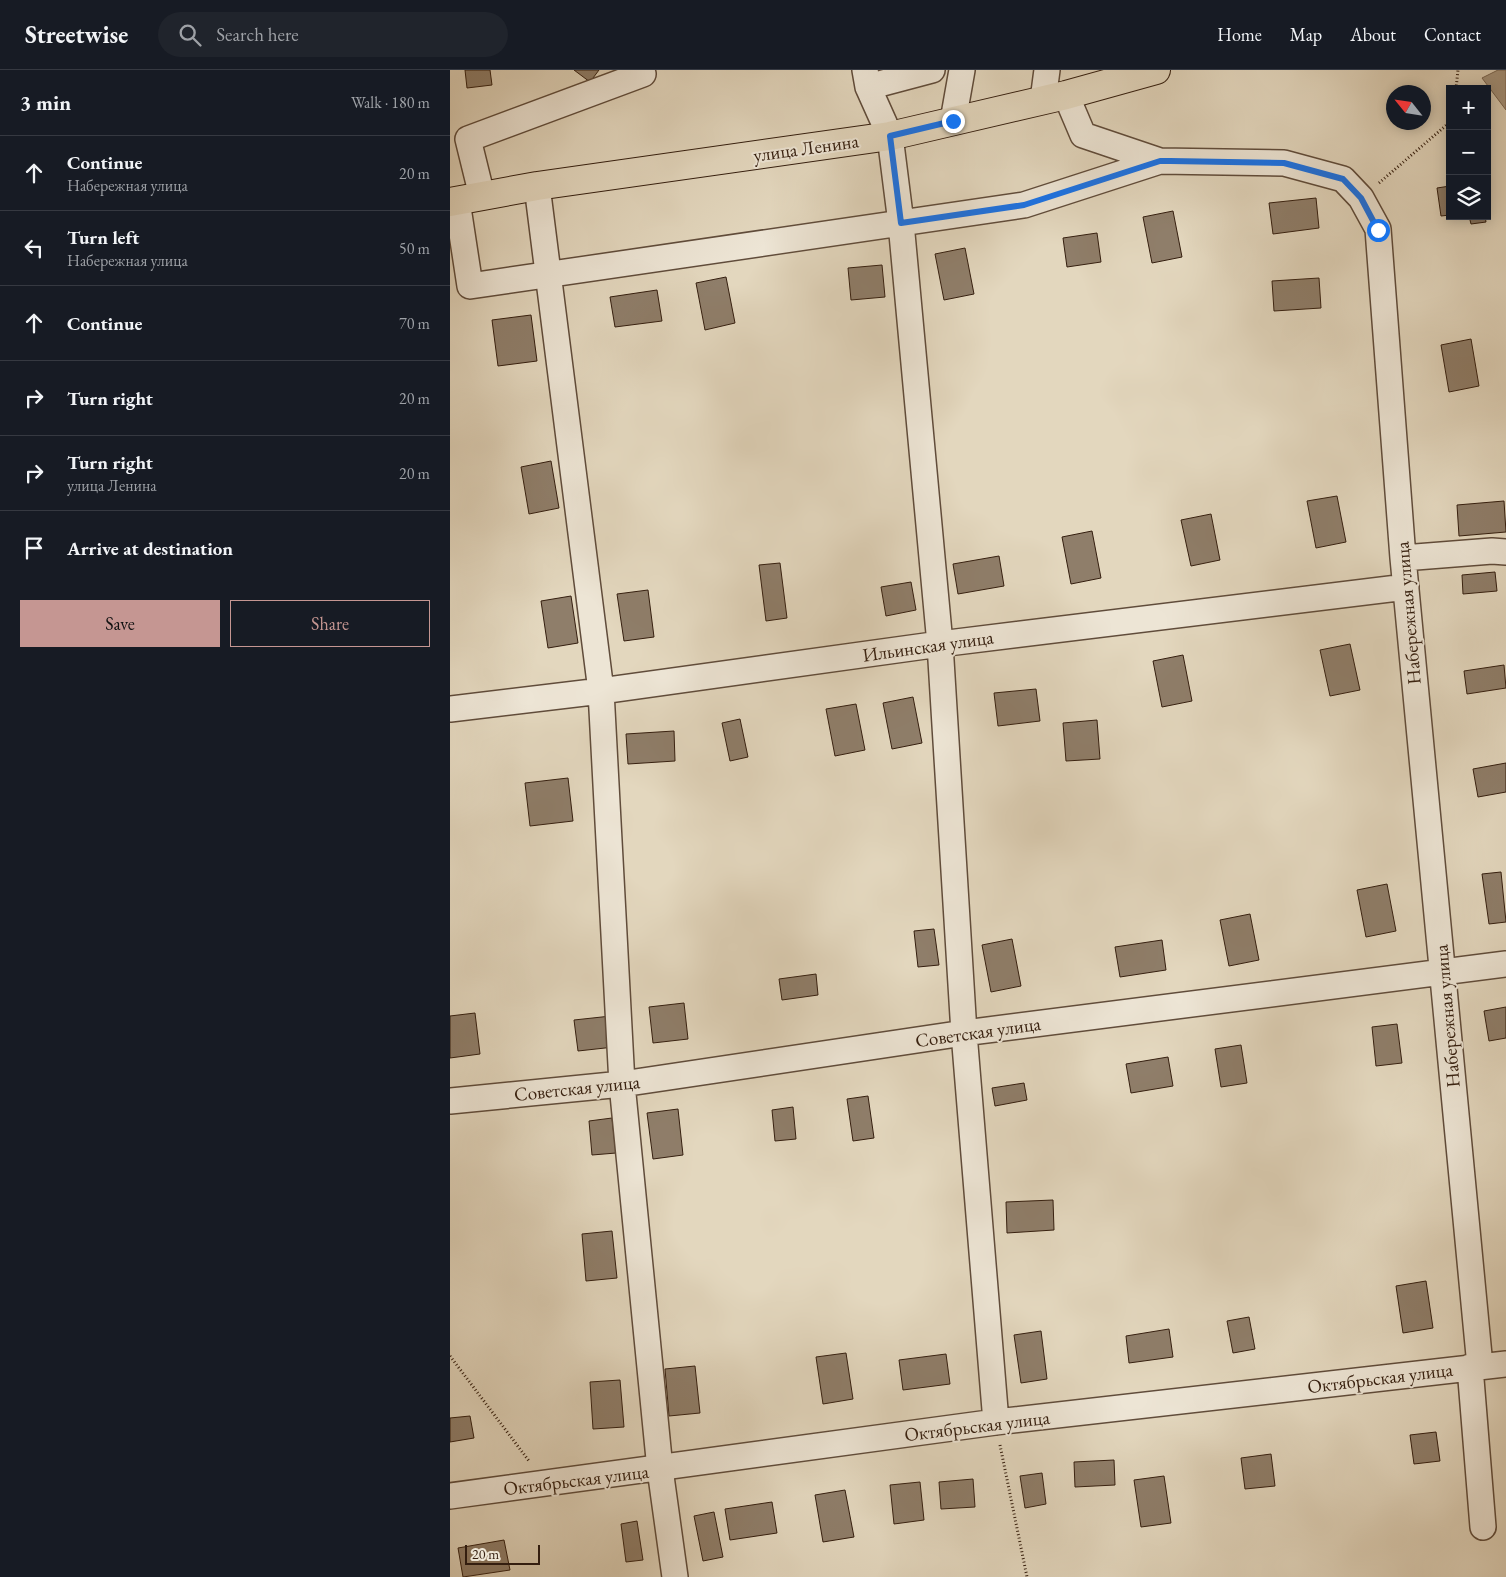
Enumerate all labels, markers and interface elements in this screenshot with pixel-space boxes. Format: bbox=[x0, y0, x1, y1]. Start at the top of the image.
search box bbox=[158, 12, 508, 57]
text: Streetwise bbox=[25, 19, 128, 50]
icon: search bbox=[176, 21, 204, 49]
text: Search here bbox=[216, 22, 299, 47]
text: Home bbox=[1217, 23, 1262, 46]
text: Map bbox=[1290, 23, 1322, 46]
text: About bbox=[1350, 23, 1396, 46]
text: Contact bbox=[1424, 23, 1481, 46]
north arrow bbox=[1386, 85, 1431, 130]
map controls bbox=[1446, 85, 1491, 220]
button: + bbox=[1446, 85, 1491, 130]
text: 3 min bbox=[20, 89, 71, 116]
text: Walk · 180 m bbox=[351, 92, 430, 113]
route end bbox=[942, 110, 965, 133]
street label: улица Ленина bbox=[752, 128, 861, 168]
button: − bbox=[1446, 130, 1491, 175]
text: Continue bbox=[67, 150, 142, 175]
icon: ahead bbox=[20, 159, 48, 187]
text: 20 m bbox=[399, 163, 430, 184]
text: Набережная улица bbox=[67, 175, 188, 196]
button: layers bbox=[1446, 175, 1491, 220]
route start bbox=[1367, 219, 1390, 242]
text: Turn left bbox=[67, 225, 139, 250]
icon: left bbox=[20, 234, 48, 262]
text: 50 m bbox=[399, 238, 430, 259]
text: Набережная улица bbox=[67, 250, 188, 271]
icon: ahead bbox=[20, 309, 48, 337]
text: Continue bbox=[67, 311, 142, 336]
text: 70 m bbox=[399, 313, 430, 334]
icon: right bbox=[20, 384, 48, 412]
text: Turn right bbox=[67, 386, 153, 411]
text: 20 m bbox=[399, 388, 430, 409]
text: Turn right bbox=[67, 450, 153, 475]
icon: right bbox=[20, 459, 48, 487]
text: 20 m bbox=[399, 463, 430, 484]
text: улица Ленина bbox=[67, 475, 157, 496]
icon: arrive bbox=[20, 534, 48, 562]
text: Arrive at destination bbox=[67, 536, 233, 561]
street label: Набережная улица bbox=[1389, 540, 1427, 686]
button: Save bbox=[20, 600, 220, 647]
button: Share bbox=[230, 600, 430, 647]
street label: Ильинская улица bbox=[861, 624, 996, 668]
street label: Набережная улица bbox=[1428, 943, 1466, 1089]
street label: Советская улица bbox=[914, 1011, 1043, 1053]
street label: Советская улица bbox=[513, 1069, 642, 1107]
street label: Октябрьская улица bbox=[1306, 1357, 1455, 1399]
street label: Октябрьская улица bbox=[903, 1405, 1052, 1447]
street label: Октябрьская улица bbox=[502, 1459, 651, 1501]
scale bar bbox=[465, 1542, 540, 1565]
text: 20 m bbox=[472, 1545, 499, 1563]

